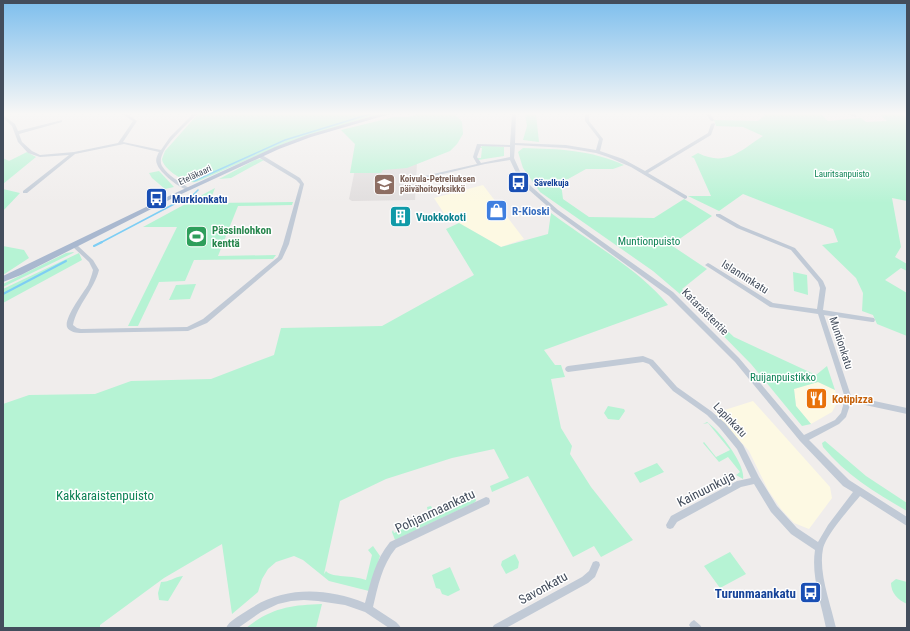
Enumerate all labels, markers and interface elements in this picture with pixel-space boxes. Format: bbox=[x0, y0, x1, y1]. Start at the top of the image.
street label: Eteläkaari bbox=[177, 163, 213, 187]
park label: Lauritsanpuisto bbox=[814, 169, 870, 179]
bus stop icon: Sävelkuja bbox=[505, 170, 531, 196]
school or university icon: Koivula-Petreliuksen päivähoitoyksikkö bbox=[371, 171, 397, 197]
place label: Koivula-Petreliuksen päivähoitoyksikkö bbox=[400, 174, 475, 194]
place label: Sävelkuja bbox=[534, 178, 569, 188]
bus stop icon: Murkionkatu bbox=[144, 186, 170, 212]
place label: Murkionkatu bbox=[172, 193, 228, 206]
shop icon: R-Kioski bbox=[484, 198, 510, 224]
building icon: Vuokkokoti bbox=[388, 204, 414, 230]
place label: R-Kioski bbox=[512, 205, 550, 218]
place label: Vuokkokoti bbox=[416, 211, 466, 224]
sports icon: Pässinlohkon kenttä bbox=[183, 223, 209, 249]
place label: Pässinlohkon kenttä bbox=[212, 224, 271, 250]
park label: Muntionpuisto bbox=[618, 235, 681, 248]
street label: Islanninkatu bbox=[719, 257, 771, 297]
street label: Kataraistentie bbox=[679, 286, 731, 338]
street label: Muntionkatu bbox=[826, 315, 856, 371]
park label: Ruijanpuistikko bbox=[750, 371, 817, 384]
restaurant icon: Kotipizza bbox=[803, 386, 829, 412]
place label: Kotipizza bbox=[832, 393, 873, 406]
street label: Lapinkatu bbox=[711, 400, 749, 440]
street label: Kainuunkuja bbox=[675, 468, 737, 510]
street label: Pohjanmaankatu bbox=[393, 486, 477, 536]
park label: Kakkaraistenpuisto bbox=[56, 488, 154, 503]
street label: Savonkatu bbox=[516, 568, 570, 608]
bus stop icon: Turunmaankatu bbox=[798, 580, 824, 606]
place label: Turunmaankatu bbox=[715, 586, 796, 601]

